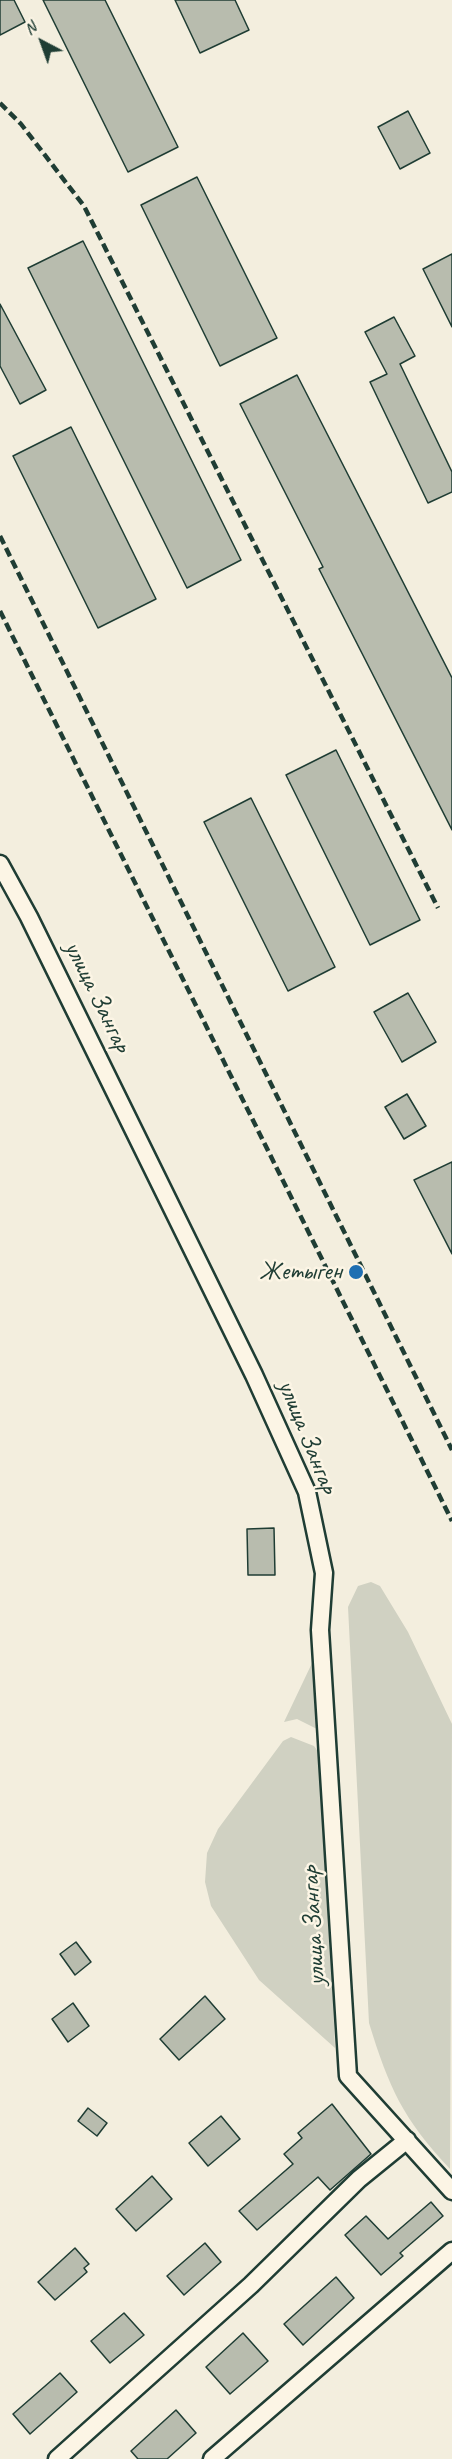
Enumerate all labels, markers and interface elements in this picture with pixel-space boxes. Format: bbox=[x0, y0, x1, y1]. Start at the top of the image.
north arrow bbox=[12, 12, 72, 72]
text: N bbox=[20, 18, 40, 39]
street label: улица Зангар bbox=[57, 936, 137, 1058]
place label: Жетыген bbox=[259, 1256, 342, 1288]
marker: Жетыген bbox=[347, 1263, 365, 1281]
street label: улица Зангар bbox=[270, 1376, 344, 1498]
street label: улица Зангар bbox=[295, 1865, 333, 1987]

